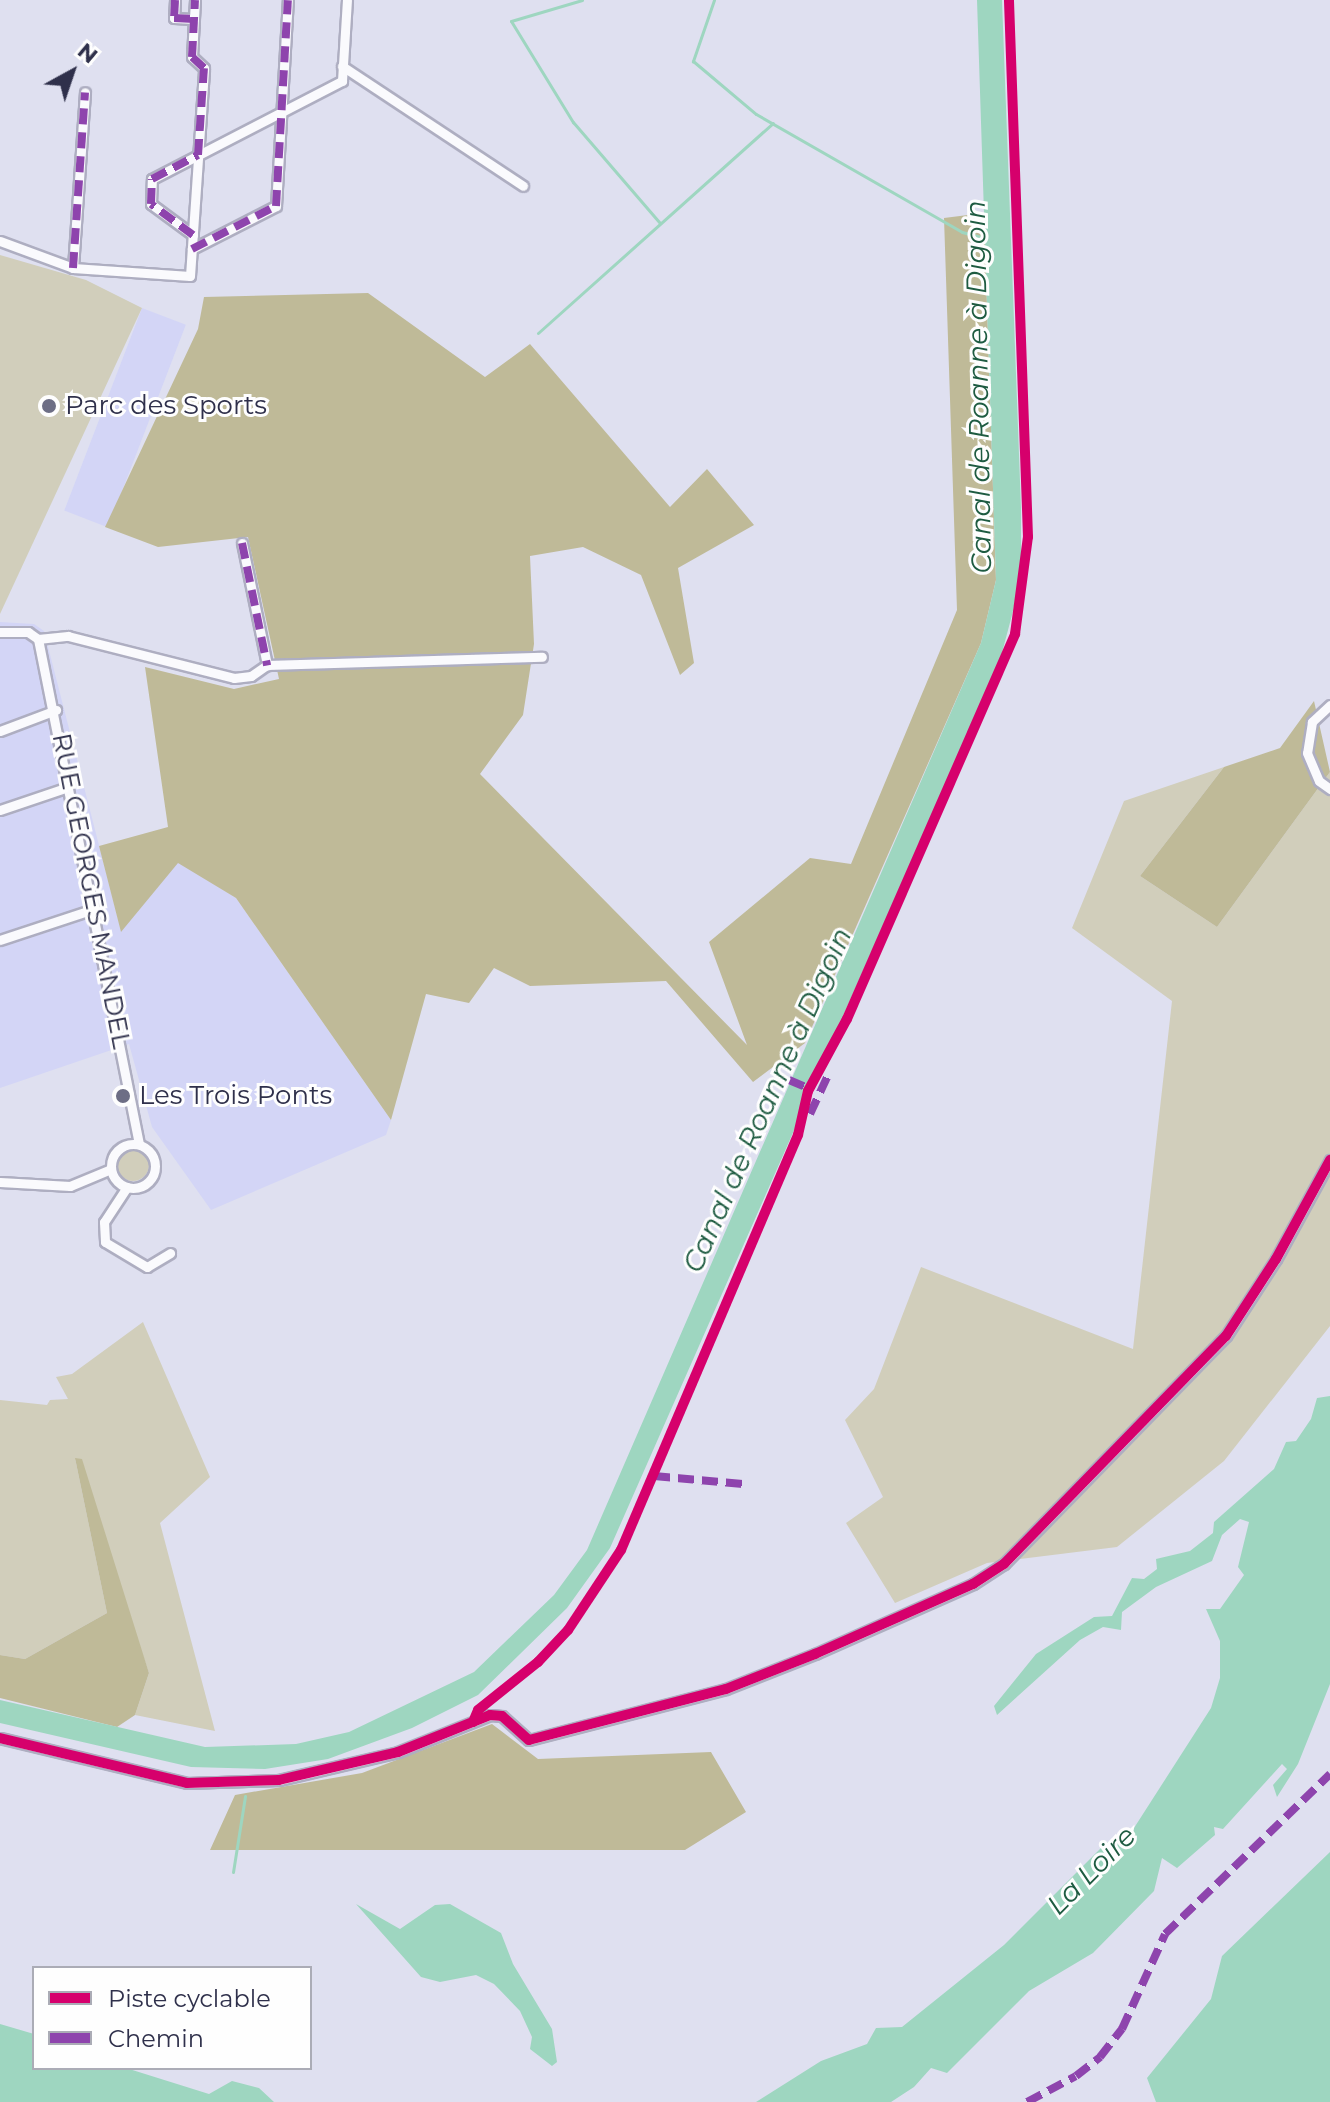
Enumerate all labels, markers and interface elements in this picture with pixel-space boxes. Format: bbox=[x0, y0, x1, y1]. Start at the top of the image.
north arrow bbox=[32, 32, 112, 112]
text: N bbox=[72, 37, 103, 69]
water label: Canal de Roanne à Digoin bbox=[958, 200, 998, 574]
place label: Parc des Sports bbox=[65, 390, 267, 422]
marker: Parc des Sports bbox=[40, 397, 58, 415]
street label: RUE GEORGES MANDEL bbox=[45, 731, 137, 1051]
water label: Canal de Roanne à Digoin bbox=[676, 923, 858, 1277]
place label: Les Trois Ponts bbox=[139, 1080, 332, 1112]
marker: Les Trois Ponts bbox=[114, 1087, 132, 1105]
water label: La Loire bbox=[1040, 1819, 1142, 1921]
legend bbox=[32, 1966, 312, 2070]
text: Piste cyclable bbox=[108, 1984, 271, 2013]
text: Chemin bbox=[108, 2024, 204, 2053]

